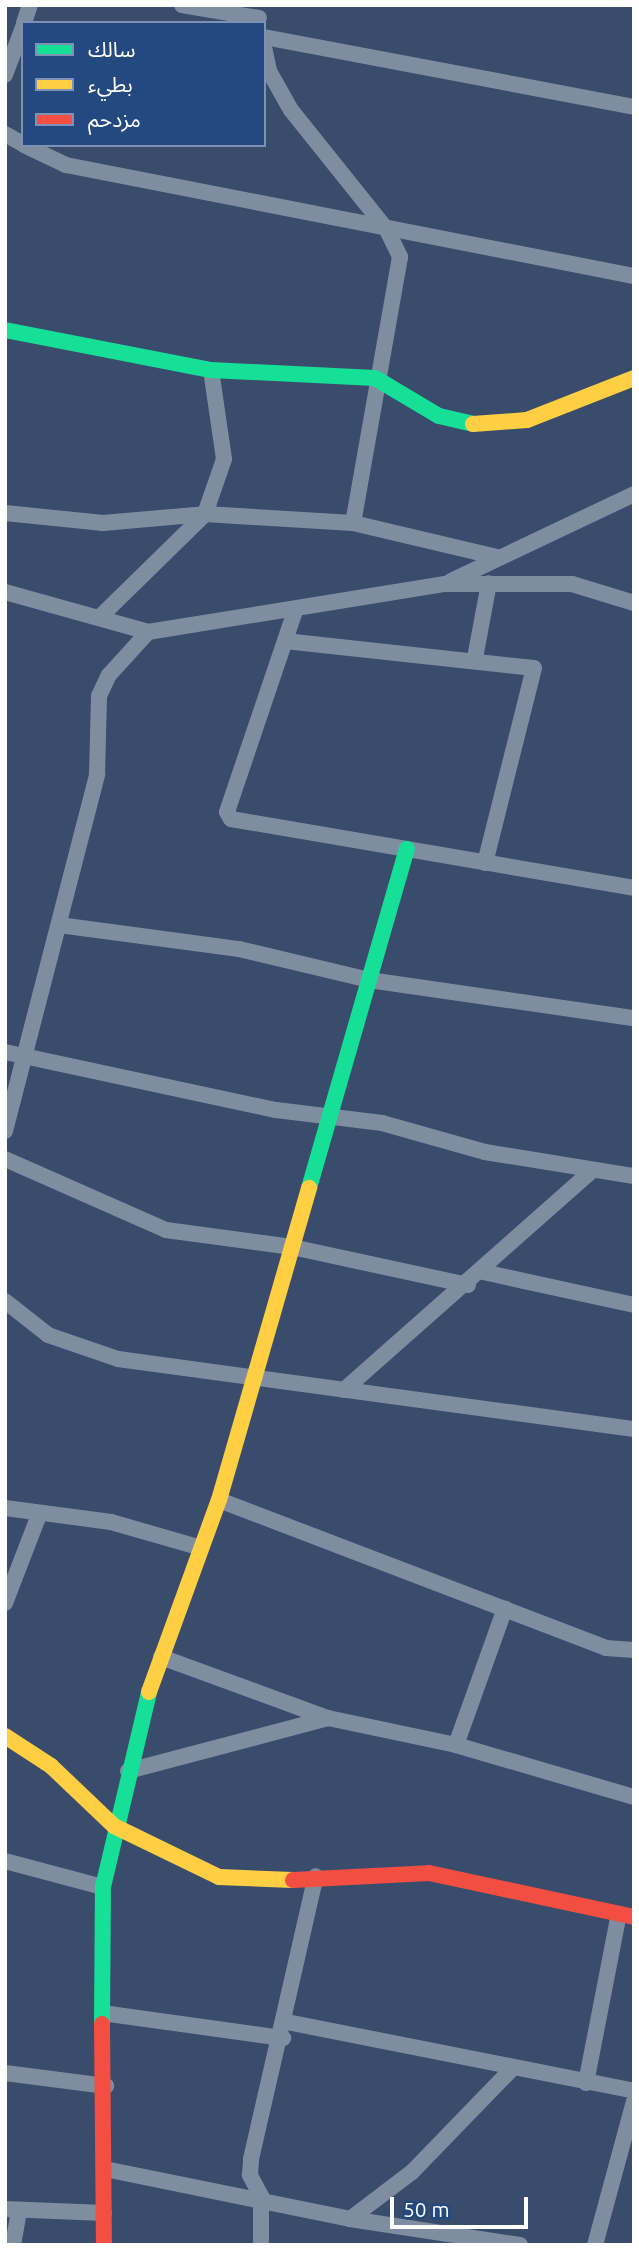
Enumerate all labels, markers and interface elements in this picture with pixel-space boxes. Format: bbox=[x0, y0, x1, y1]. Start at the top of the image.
legend bbox=[21, 21, 266, 147]
text: سالك bbox=[88, 37, 135, 61]
text: بطيء bbox=[88, 72, 133, 96]
text: مزدحم bbox=[88, 107, 141, 131]
scale bar bbox=[394, 2184, 532, 2228]
text: 50 m bbox=[403, 2197, 450, 2221]

